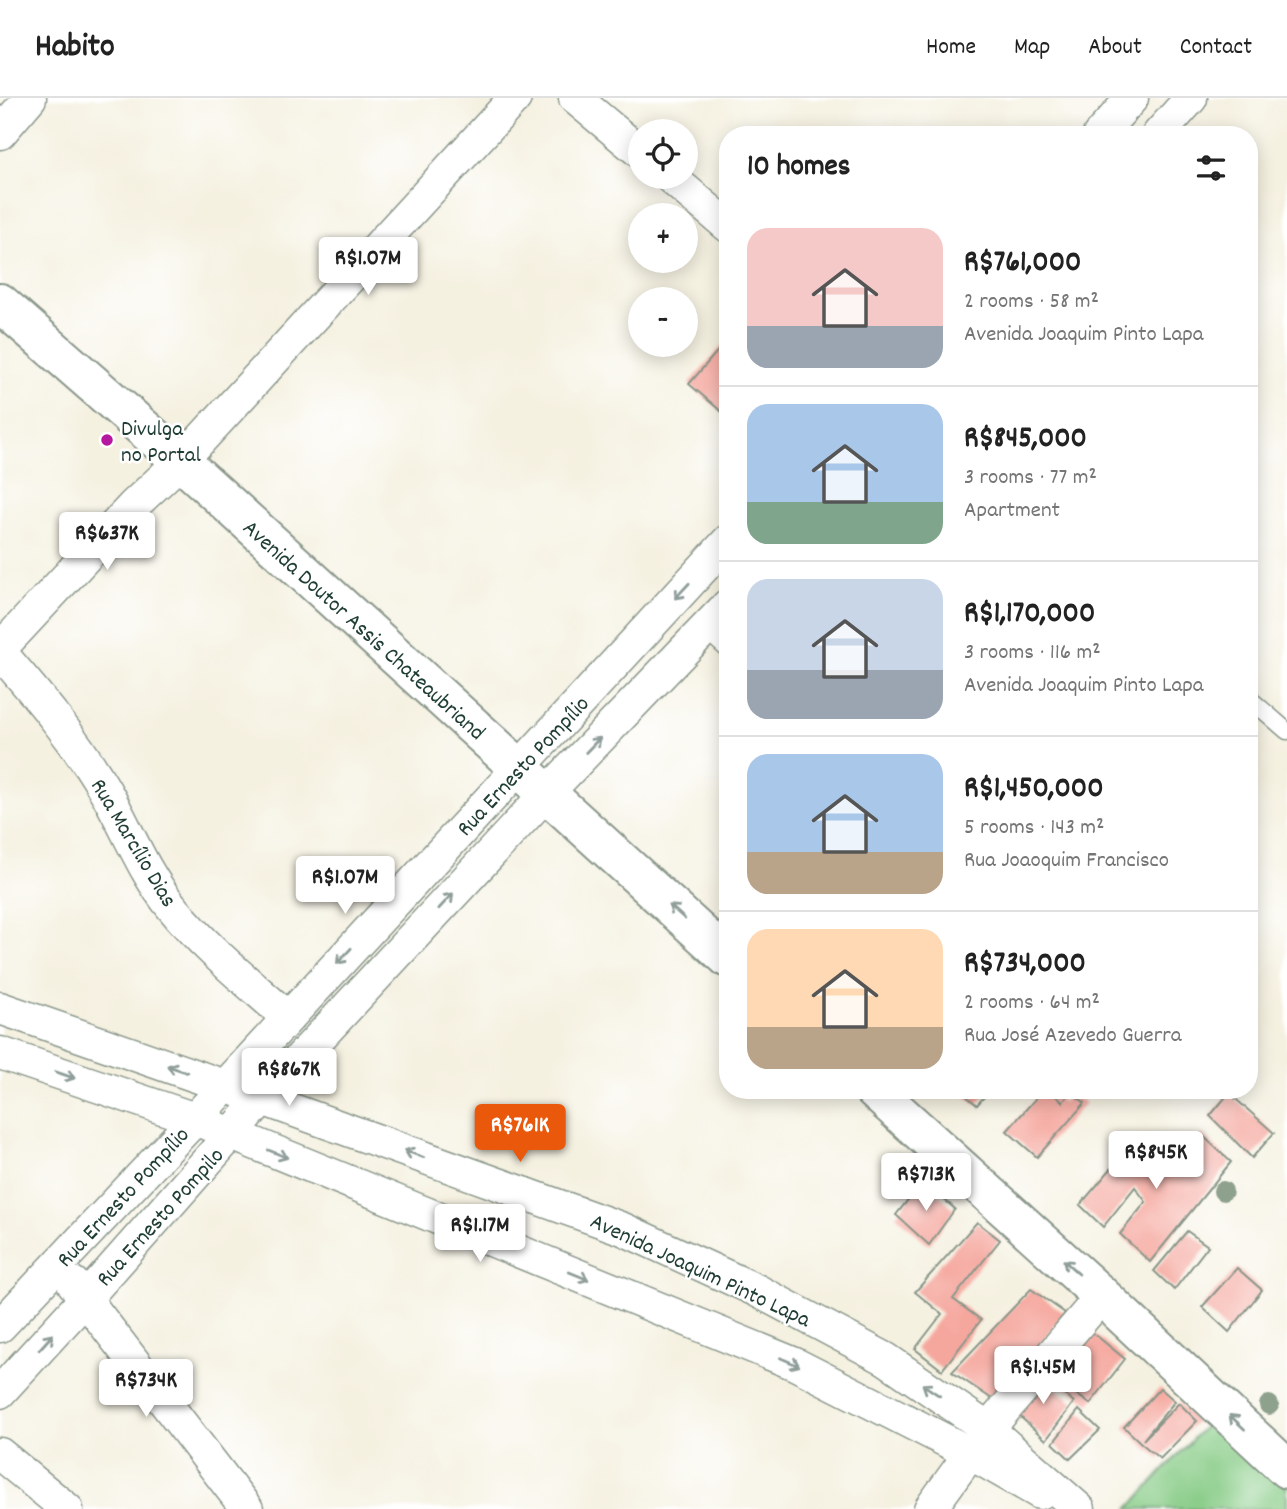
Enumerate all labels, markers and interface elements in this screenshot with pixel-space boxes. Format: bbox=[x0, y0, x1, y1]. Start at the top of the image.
text: Habito bbox=[35, 25, 115, 72]
text: Home bbox=[926, 31, 976, 65]
text: Map bbox=[1014, 31, 1050, 65]
text: About bbox=[1088, 31, 1142, 65]
text: Contact bbox=[1180, 31, 1252, 65]
map controls bbox=[628, 119, 698, 357]
button: locate bbox=[628, 119, 698, 189]
text: 10 homes bbox=[747, 147, 850, 190]
icon: filters bbox=[1192, 149, 1230, 187]
button: + bbox=[628, 203, 698, 273]
pin: R$1.07M bbox=[303, 238, 433, 297]
text: R$1.07M bbox=[335, 243, 401, 276]
text: R$761,000 bbox=[964, 243, 1081, 286]
icon: home bbox=[803, 256, 887, 340]
text: 2 rooms · 58 m² bbox=[964, 286, 1099, 319]
button: − bbox=[628, 287, 698, 357]
text: Avenida Joaquim Pinto Lapa bbox=[964, 319, 1204, 352]
place label: Divulga no Portal bbox=[121, 414, 202, 473]
text: R$845,000 bbox=[964, 419, 1087, 462]
marker: Divulga no Portal bbox=[99, 432, 115, 448]
icon: home bbox=[803, 432, 887, 516]
text: 3 rooms · 77 m² bbox=[964, 462, 1097, 495]
text: Apartment bbox=[964, 495, 1060, 528]
pin: R$637K bbox=[50, 512, 164, 572]
street label: Avenida Doutor Assis Chateaubriand bbox=[234, 513, 491, 750]
text: R$637K bbox=[75, 518, 139, 551]
one-way arrow bbox=[674, 582, 690, 600]
text: R$1,170,000 bbox=[964, 594, 1095, 637]
icon: home bbox=[803, 607, 887, 691]
text: 3 rooms · 116 m² bbox=[964, 637, 1101, 670]
text: Avenida Joaquim Pinto Lapa bbox=[964, 670, 1204, 703]
street label: Rua Ernesto Pompílio bbox=[450, 690, 599, 845]
one-way arrow bbox=[585, 737, 602, 754]
text: R$1,450,000 bbox=[964, 769, 1104, 812]
street label: Rua Marcílio Dias bbox=[80, 773, 184, 915]
icon: home bbox=[803, 782, 887, 866]
text: 5 rooms · 143 m² bbox=[964, 812, 1104, 845]
text: Rua Joaoquim Francisco bbox=[964, 845, 1169, 878]
pin: R$1.07M bbox=[280, 856, 410, 916]
text: R$1.07M bbox=[312, 862, 378, 895]
one-way arrow bbox=[438, 892, 454, 910]
one-way arrow bbox=[669, 904, 686, 921]
text: R$734,000 bbox=[964, 944, 1086, 987]
one-way arrow bbox=[336, 947, 353, 964]
icon: home bbox=[803, 957, 887, 1041]
text: 2 rooms · 64 m² bbox=[964, 987, 1100, 1020]
text: Rua José Azevedo Guerra bbox=[964, 1020, 1182, 1053]
pin: R$867K bbox=[232, 1048, 346, 1108]
text: R$867K bbox=[258, 1054, 320, 1087]
one-way arrow bbox=[166, 1062, 188, 1074]
one-way arrow bbox=[53, 1070, 75, 1082]
pin: R$761K bbox=[463, 1104, 577, 1164]
text: R$761K bbox=[491, 1110, 549, 1143]
street label: Rua Ernesto Pompílio bbox=[50, 1121, 199, 1276]
pin: R$845K bbox=[1099, 1132, 1213, 1191]
text: R$845K bbox=[1125, 1137, 1187, 1170]
street label: Rua Ernesto Pompilo bbox=[90, 1141, 233, 1295]
one-way arrow bbox=[404, 1146, 426, 1159]
one-way arrow bbox=[266, 1148, 288, 1161]
pin: R$713K bbox=[869, 1154, 983, 1213]
text: R$713K bbox=[897, 1159, 955, 1192]
pin: R$1.17M bbox=[415, 1204, 545, 1264]
street label: Avenida Joaquim Pinto Lapa bbox=[584, 1207, 816, 1338]
text: R$1.17M bbox=[450, 1210, 510, 1243]
one-way arrow bbox=[1062, 1259, 1080, 1275]
one-way arrow bbox=[568, 1271, 590, 1284]
one-way arrow bbox=[38, 1333, 54, 1351]
pin: R$1.45M bbox=[978, 1346, 1108, 1406]
text: R$1.45M bbox=[1010, 1352, 1076, 1385]
one-way arrow bbox=[779, 1356, 800, 1369]
pin: R$734K bbox=[89, 1360, 203, 1419]
text: R$734K bbox=[115, 1365, 177, 1398]
one-way arrow bbox=[922, 1383, 941, 1397]
one-way arrow bbox=[1229, 1414, 1246, 1431]

